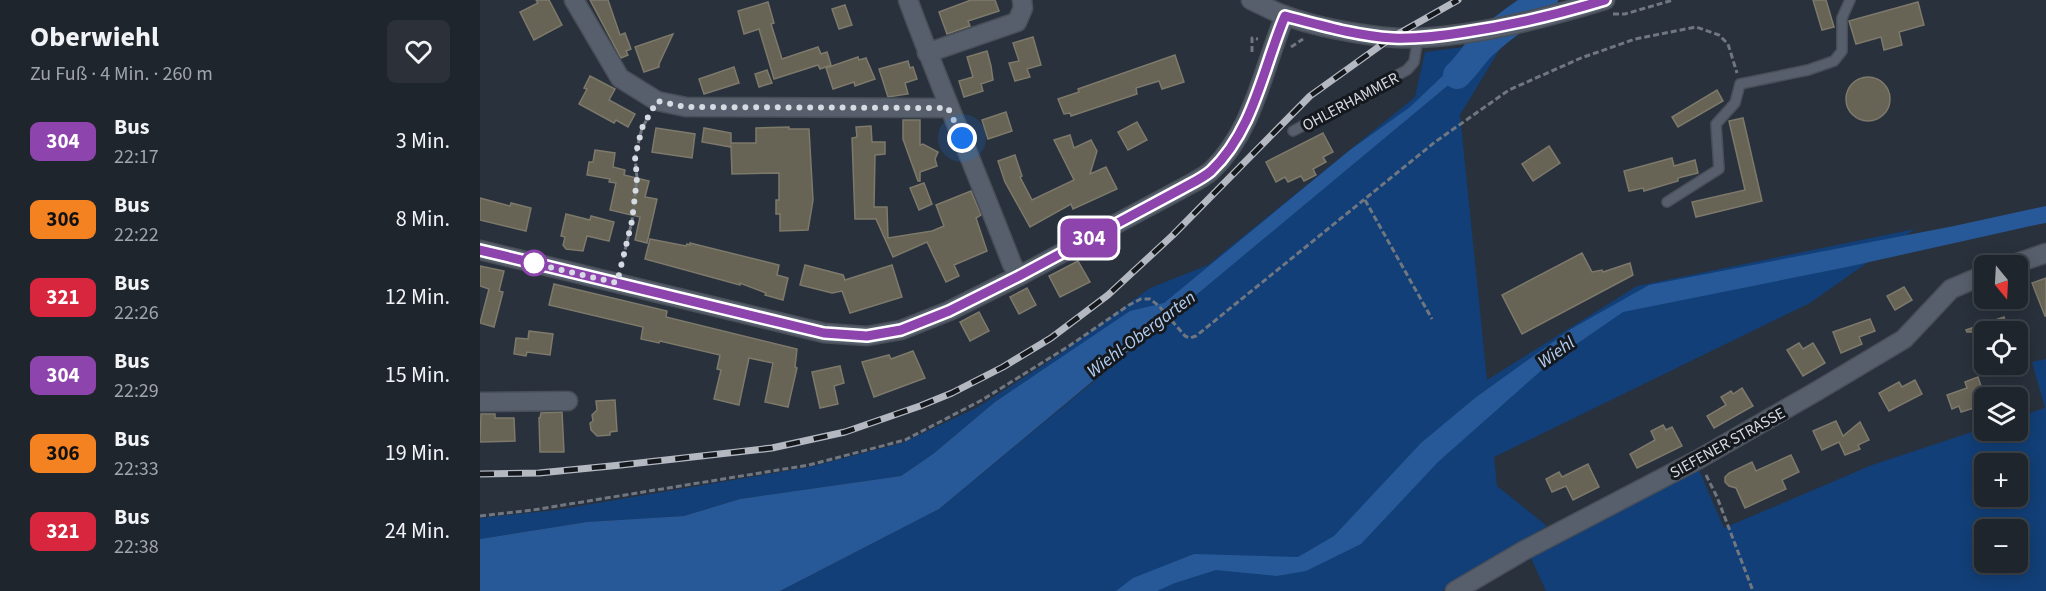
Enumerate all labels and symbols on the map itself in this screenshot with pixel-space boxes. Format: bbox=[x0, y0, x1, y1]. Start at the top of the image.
street label: OHLERHAMMER bbox=[1298, 67, 1403, 137]
your location bbox=[947, 123, 977, 153]
line badge: 304 bbox=[1054, 218, 1124, 258]
unlabelled marker bbox=[521, 250, 547, 276]
north arrow bbox=[1974, 255, 2028, 309]
water label: Wiehl-Obergarten bbox=[1082, 285, 1201, 384]
water label: Wiehl bbox=[1533, 330, 1580, 374]
street label: SIEFENER STRASSE bbox=[1666, 402, 1789, 484]

